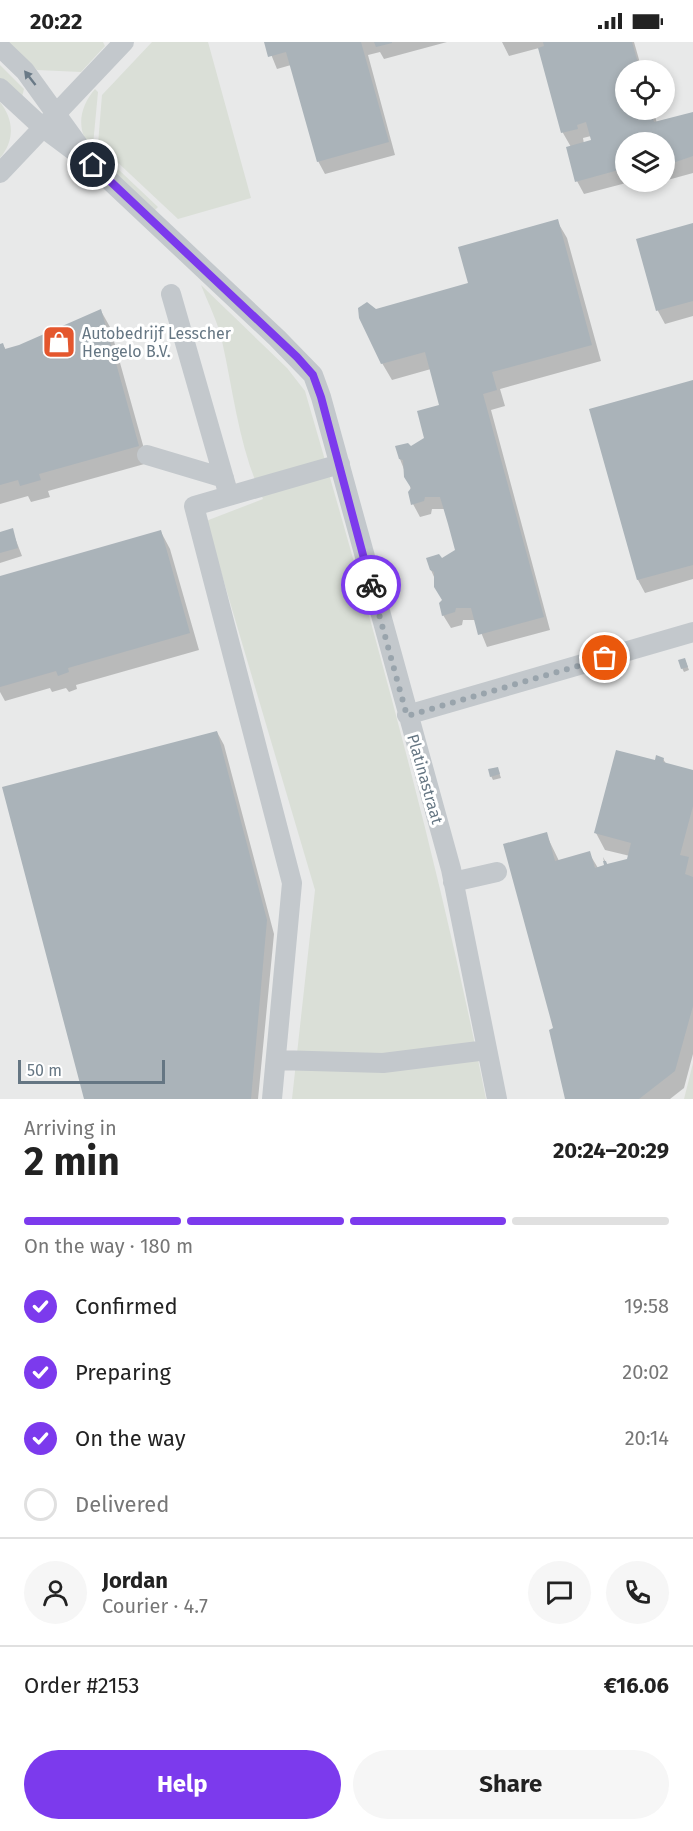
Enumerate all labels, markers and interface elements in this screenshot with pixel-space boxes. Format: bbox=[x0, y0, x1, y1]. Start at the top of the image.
text: 20:22 bbox=[30, 8, 82, 35]
map controls bbox=[615, 60, 675, 192]
button: locate bbox=[615, 60, 675, 120]
one-way arrow bbox=[24, 71, 36, 86]
button: layers bbox=[615, 132, 675, 192]
pin bbox=[67, 139, 118, 190]
icon: home bbox=[76, 148, 109, 181]
shop icon: Autobedrijf Lesscher Hengelo B.V. bbox=[41, 324, 77, 360]
place label: Autobedrijf Lesscher Hengelo B.V. bbox=[82, 324, 232, 361]
courier bbox=[341, 555, 401, 615]
icon: bike bbox=[355, 569, 388, 602]
pin bbox=[579, 632, 630, 683]
icon: bag bbox=[588, 641, 621, 674]
street label: Platinastraat bbox=[403, 732, 447, 826]
scale bar bbox=[18, 1057, 165, 1084]
text: 50 m bbox=[27, 1061, 62, 1080]
text: Arriving in bbox=[24, 1116, 117, 1140]
text: 20:24–20:29 bbox=[553, 1137, 669, 1164]
text: 2 min bbox=[24, 1139, 120, 1185]
text: On the way · 180 m bbox=[24, 1234, 193, 1258]
icon: check bbox=[24, 1290, 57, 1323]
text: Confirmed bbox=[75, 1293, 178, 1320]
text: 19:58 bbox=[624, 1294, 669, 1318]
icon: check bbox=[24, 1356, 57, 1389]
text: Preparing bbox=[75, 1359, 171, 1386]
text: 20:02 bbox=[622, 1360, 669, 1384]
icon: check bbox=[24, 1422, 57, 1455]
text: On the way bbox=[75, 1425, 186, 1452]
text: 20:14 bbox=[625, 1426, 669, 1450]
text: Delivered bbox=[75, 1491, 170, 1518]
button: person bbox=[24, 1561, 87, 1624]
button: chat bbox=[528, 1561, 591, 1624]
button: phone bbox=[606, 1561, 669, 1624]
text: Jordan bbox=[102, 1567, 168, 1594]
text: Courier · 4.7 bbox=[102, 1594, 208, 1618]
text: Order #2153 bbox=[24, 1672, 139, 1699]
text: €16.06 bbox=[604, 1672, 669, 1699]
button: Help bbox=[24, 1750, 341, 1819]
button: Share bbox=[353, 1750, 669, 1819]

